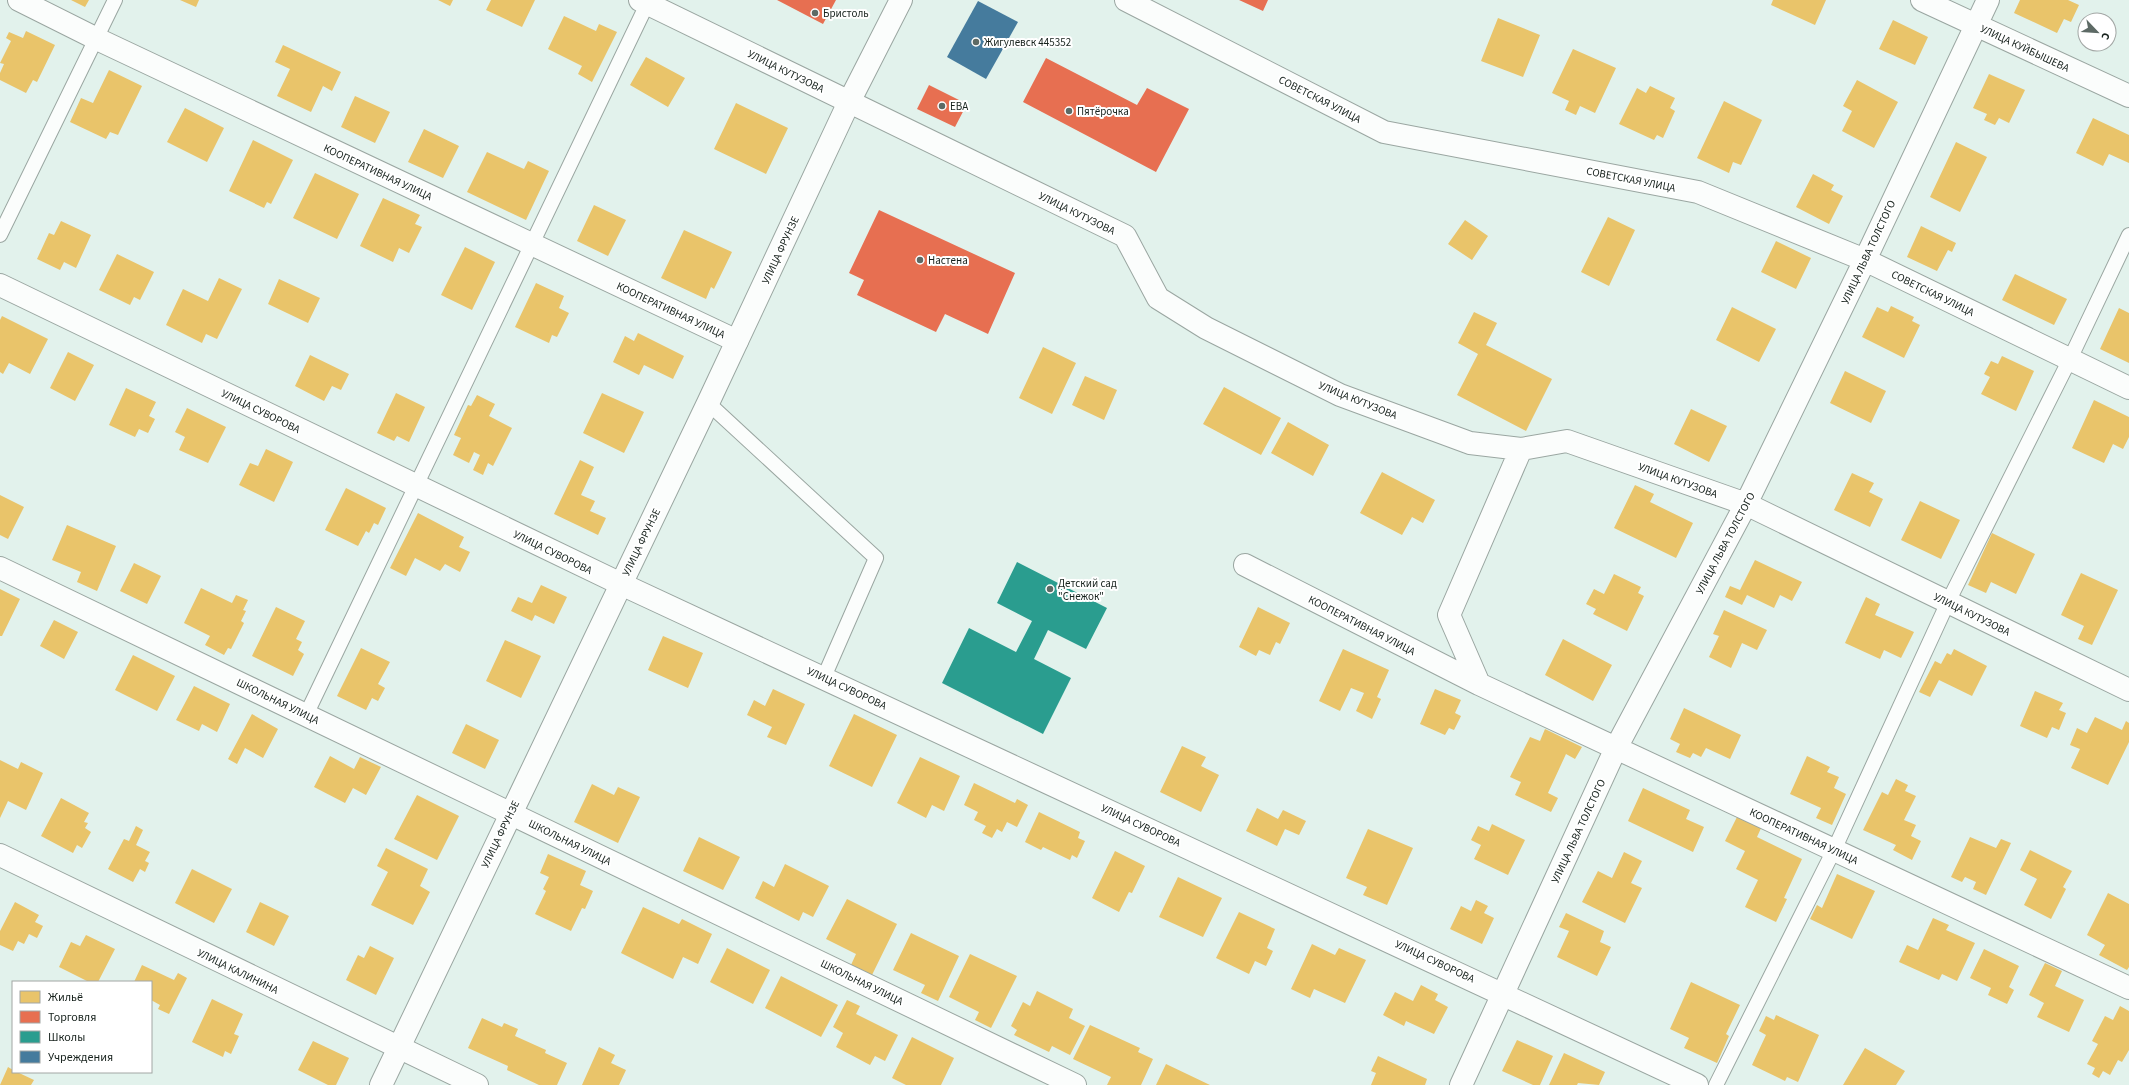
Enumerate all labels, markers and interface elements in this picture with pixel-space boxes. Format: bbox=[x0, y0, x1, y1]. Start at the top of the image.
place label: Бристоль bbox=[823, 6, 869, 21]
marker: Бристоль bbox=[810, 8, 820, 18]
north arrow bbox=[2077, 12, 2117, 52]
street label: УЛИЦА КУЙБЫШЕВА bbox=[1978, 21, 2072, 76]
text: С bbox=[2097, 30, 2114, 43]
place label: Жигулевск 445352 bbox=[984, 35, 1071, 50]
marker: Жигулевск 445352 bbox=[971, 37, 981, 47]
street label: УЛИЦА КУТУЗОВА bbox=[745, 46, 827, 96]
street label: СОВЕТСКАЯ УЛИЦА bbox=[1276, 72, 1364, 127]
place label: ЕВА bbox=[950, 99, 968, 114]
marker: ЕВА bbox=[937, 101, 947, 111]
place label: Пятёрочка bbox=[1077, 104, 1129, 119]
marker: Пятёрочка bbox=[1064, 106, 1074, 116]
street label: КООПЕРАТИВНАЯ УЛИЦА bbox=[321, 141, 435, 204]
street label: СОВЕТСКАЯ УЛИЦА bbox=[1585, 163, 1677, 195]
street label: УЛИЦА КУТУЗОВА bbox=[1036, 188, 1118, 238]
street label: УЛИЦА ЛЬВА ТОЛСТОГО bbox=[1838, 198, 1899, 307]
street label: УЛИЦА ФРУНЗЕ bbox=[758, 214, 803, 287]
place label: Настена bbox=[928, 253, 968, 268]
marker: Настена bbox=[915, 255, 925, 265]
street label: СОВЕТСКАЯ УЛИЦА bbox=[1889, 267, 1977, 320]
street label: КООПЕРАТИВНАЯ УЛИЦА bbox=[614, 279, 728, 342]
street label: УЛИЦА КУТУЗОВА bbox=[1316, 378, 1399, 423]
street label: УЛИЦА СУВОРОВА bbox=[219, 386, 303, 437]
street label: УЛИЦА КУТУЗОВА bbox=[1636, 459, 1720, 502]
street label: УЛИЦА ЛЬВА ТОЛСТОГО bbox=[1692, 490, 1759, 597]
street label: УЛИЦА ФРУНЗЕ bbox=[619, 506, 664, 578]
street label: УЛИЦА СУВОРОВА bbox=[511, 527, 595, 578]
place label: Детский сад "Снежок" bbox=[1058, 576, 1117, 604]
marker: Детский сад "Снежок" bbox=[1045, 584, 1055, 594]
street label: УЛИЦА КУТУЗОВА bbox=[1931, 589, 2013, 639]
street label: КООПЕРАТИВНАЯ УЛИЦА bbox=[1306, 592, 1418, 659]
street label: УЛИЦА СУВОРОВА bbox=[805, 663, 889, 713]
street label: ШКОЛЬНАЯ УЛИЦА bbox=[234, 675, 322, 728]
street label: УЛИЦА ЛЬВА ТОЛСТОГО bbox=[1548, 777, 1609, 886]
street label: УЛИЦА ФРУНЗЕ bbox=[478, 798, 523, 870]
street label: УЛИЦА СУВОРОВА bbox=[1099, 800, 1183, 850]
street label: КООПЕРАТИВНАЯ УЛИЦА bbox=[1747, 805, 1861, 868]
street label: ШКОЛЬНАЯ УЛИЦА bbox=[526, 816, 614, 869]
street label: УЛИЦА СУВОРОВА bbox=[1393, 936, 1477, 986]
street label: УЛИЦА КАЛИНИНА bbox=[195, 945, 281, 998]
street label: ШКОЛЬНАЯ УЛИЦА bbox=[818, 956, 906, 1009]
legend bbox=[12, 981, 152, 1073]
text: Жильё bbox=[48, 989, 83, 1006]
text: Торговля bbox=[48, 1009, 96, 1026]
text: Школы bbox=[48, 1029, 85, 1046]
text: Учреждения bbox=[48, 1049, 113, 1066]

